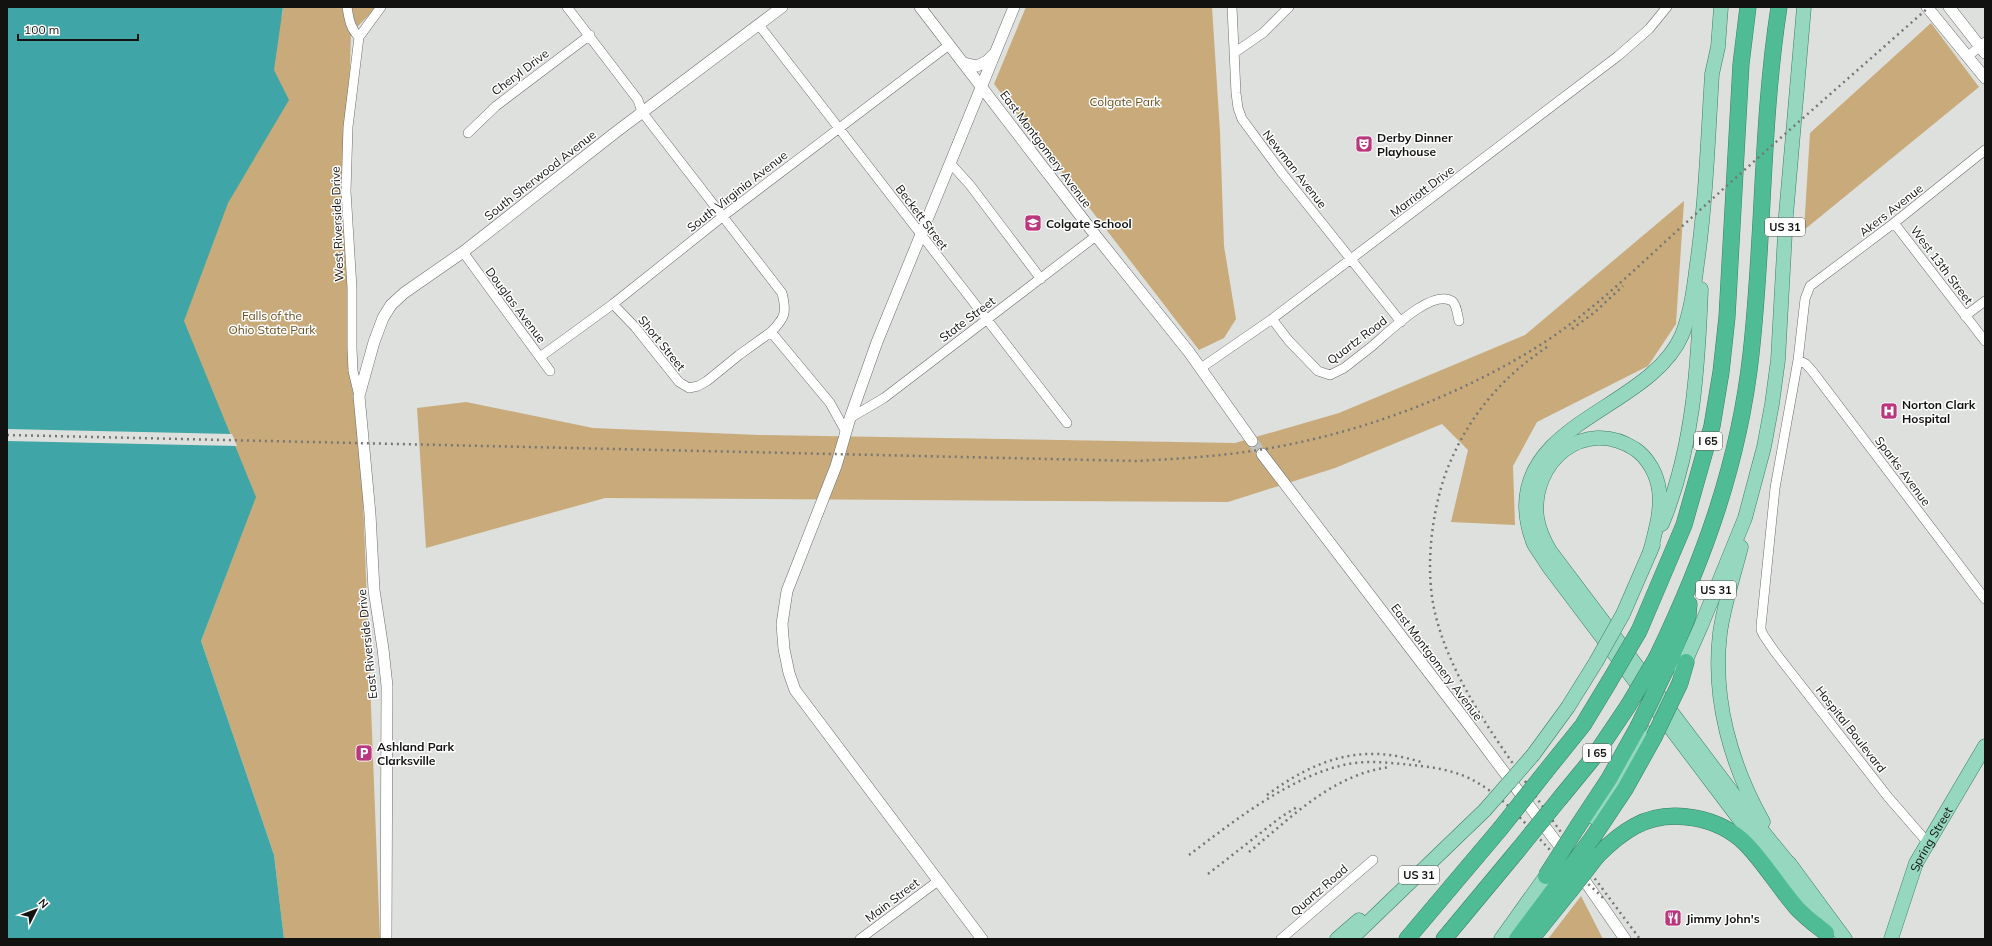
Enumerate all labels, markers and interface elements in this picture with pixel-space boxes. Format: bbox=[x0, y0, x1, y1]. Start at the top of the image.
scale bar bbox=[18, 16, 138, 42]
text: 100 m bbox=[24, 22, 59, 37]
street label: Cheryl Drive bbox=[488, 46, 552, 98]
street label: East Montgomery Avenue bbox=[997, 87, 1095, 211]
park label: Colgate Park bbox=[1090, 94, 1161, 109]
street label: South Sherwood Avenue bbox=[481, 127, 599, 223]
street label: Newman Avenue bbox=[1260, 127, 1330, 211]
place label: Derby Dinner Playhouse bbox=[1377, 130, 1453, 159]
theatre icon: Derby Dinner Playhouse bbox=[1354, 134, 1374, 154]
street label: South Virginia Avenue bbox=[684, 147, 790, 235]
street label: Marriott Drive bbox=[1387, 162, 1457, 220]
street label: West Riverside Drive bbox=[327, 166, 347, 282]
street label: Beckett Street bbox=[893, 181, 951, 253]
street label: Akers Avenue bbox=[1856, 181, 1926, 239]
school or university icon: Colgate School bbox=[1023, 213, 1043, 233]
place label: Colgate School bbox=[1046, 216, 1132, 231]
road number: US 31 bbox=[1765, 218, 1805, 236]
street label: West 13th Street bbox=[1908, 223, 1976, 307]
street label: Douglas Avenue bbox=[483, 264, 549, 346]
street label: State Street bbox=[936, 293, 998, 345]
park label: Falls of the Ohio State Park bbox=[228, 308, 316, 337]
street label: Short Street bbox=[635, 312, 689, 374]
street label: Quartz Road bbox=[1324, 313, 1390, 367]
place label: Norton Clark Hospital bbox=[1902, 397, 1976, 426]
hospital icon: Norton Clark Hospital bbox=[1879, 401, 1899, 421]
road number: I 65 bbox=[1694, 432, 1722, 450]
street label: Sparks Avenue bbox=[1872, 433, 1934, 509]
road number: US 31 bbox=[1696, 581, 1736, 599]
street label: East Riverside Drive bbox=[354, 588, 380, 700]
street label: East Montgomery Avenue bbox=[1388, 600, 1486, 724]
street label: Hospital Boulevard bbox=[1813, 683, 1889, 775]
place label: Ashland Park Clarksville bbox=[377, 739, 455, 768]
parking icon: Ashland Park Clarksville bbox=[354, 743, 374, 763]
road number: I 65 bbox=[1583, 744, 1611, 762]
street label: Spring Street bbox=[1906, 804, 1955, 873]
street label: Quartz Road bbox=[1287, 861, 1351, 919]
road number: US 31 bbox=[1399, 866, 1439, 884]
street label: Main Street bbox=[862, 875, 922, 925]
north arrow bbox=[16, 890, 56, 930]
text: N bbox=[35, 896, 51, 911]
restaurant icon: Jimmy John's bbox=[1663, 908, 1683, 928]
place label: Jimmy John's bbox=[1686, 911, 1760, 926]

